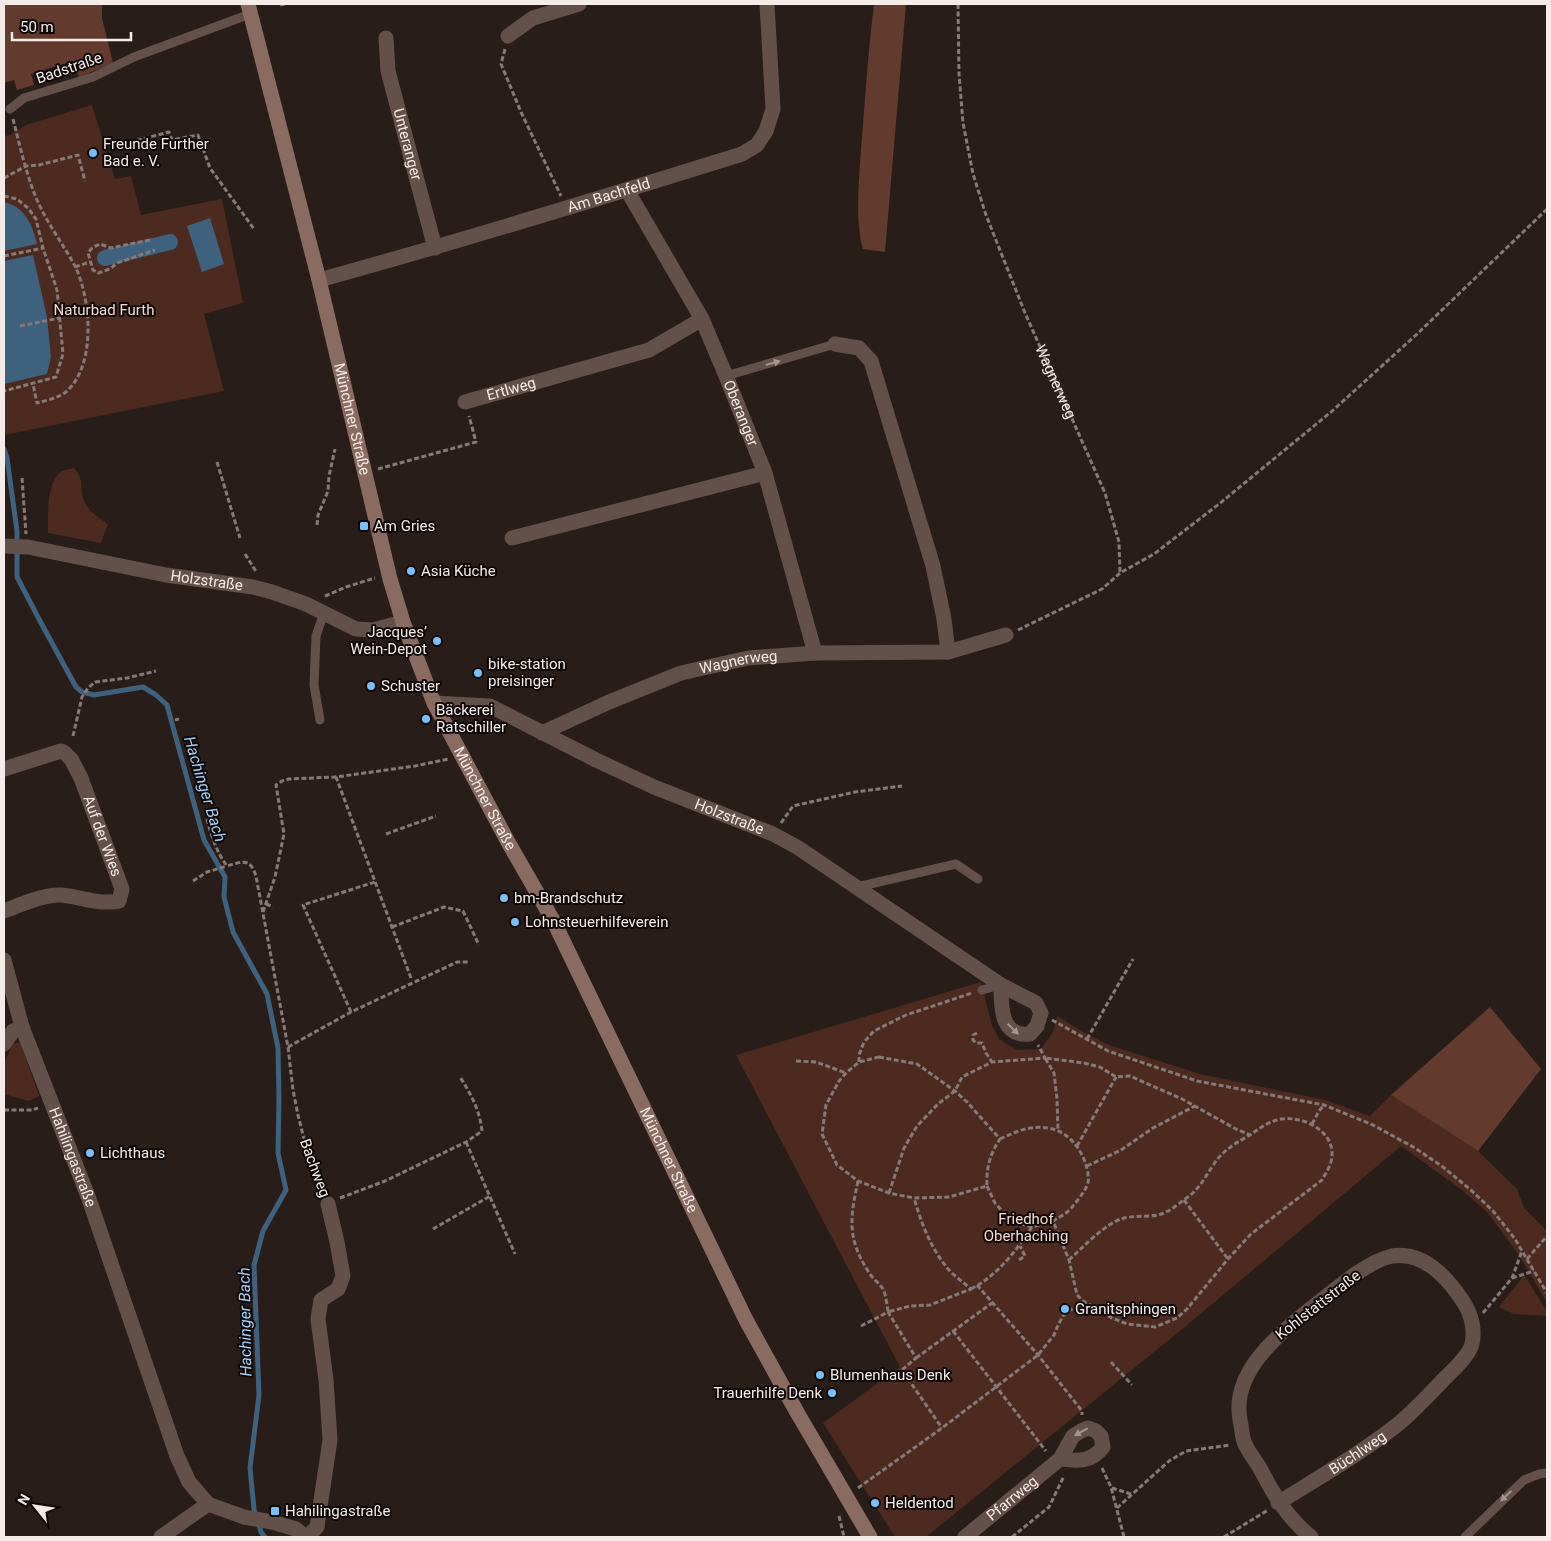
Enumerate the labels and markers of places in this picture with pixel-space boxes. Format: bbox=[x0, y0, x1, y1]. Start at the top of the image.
place label: Freunde Further Bad e. V. bbox=[103, 135, 209, 170]
marker: Freunde Further Bad e. V. bbox=[87, 147, 99, 159]
place label: Am Gries bbox=[374, 517, 435, 535]
marker: Am Gries bbox=[358, 520, 370, 532]
place label: Asia Küche bbox=[421, 562, 496, 580]
marker: Asia Küche bbox=[405, 565, 417, 577]
place label: Jacques’ Wein-Depot bbox=[350, 623, 427, 658]
marker: Jacques’ Wein-Depot bbox=[431, 635, 443, 647]
place label: bike-station preisinger bbox=[488, 655, 566, 690]
marker: bike-station preisinger bbox=[472, 667, 484, 679]
place label: Schuster bbox=[381, 677, 440, 695]
marker: Schuster bbox=[365, 680, 377, 692]
place label: Bäckerei Ratschiller bbox=[436, 701, 506, 736]
marker: Bäckerei Ratschiller bbox=[420, 713, 432, 725]
place label: bm-Brandschutz bbox=[514, 889, 623, 907]
marker: bm-Brandschutz bbox=[498, 892, 510, 904]
place label: Lohnsteuerhilfeverein bbox=[525, 913, 669, 931]
marker: Lohnsteuerhilfeverein bbox=[509, 916, 521, 928]
place label: Lichthaus bbox=[100, 1144, 165, 1162]
marker: Lichthaus bbox=[84, 1147, 96, 1159]
place label: Granitsphingen bbox=[1075, 1300, 1176, 1318]
marker: Granitsphingen bbox=[1059, 1303, 1071, 1315]
place label: Blumenhaus Denk bbox=[830, 1366, 951, 1384]
marker: Blumenhaus Denk bbox=[814, 1369, 826, 1381]
place label: Trauerhilfe Denk bbox=[713, 1384, 822, 1402]
marker: Trauerhilfe Denk bbox=[826, 1387, 838, 1399]
place label: Heldentod bbox=[885, 1494, 954, 1512]
marker: Heldentod bbox=[869, 1497, 881, 1509]
place label: Hahilingastraße bbox=[285, 1502, 390, 1520]
marker: Hahilingastraße bbox=[269, 1505, 281, 1517]

